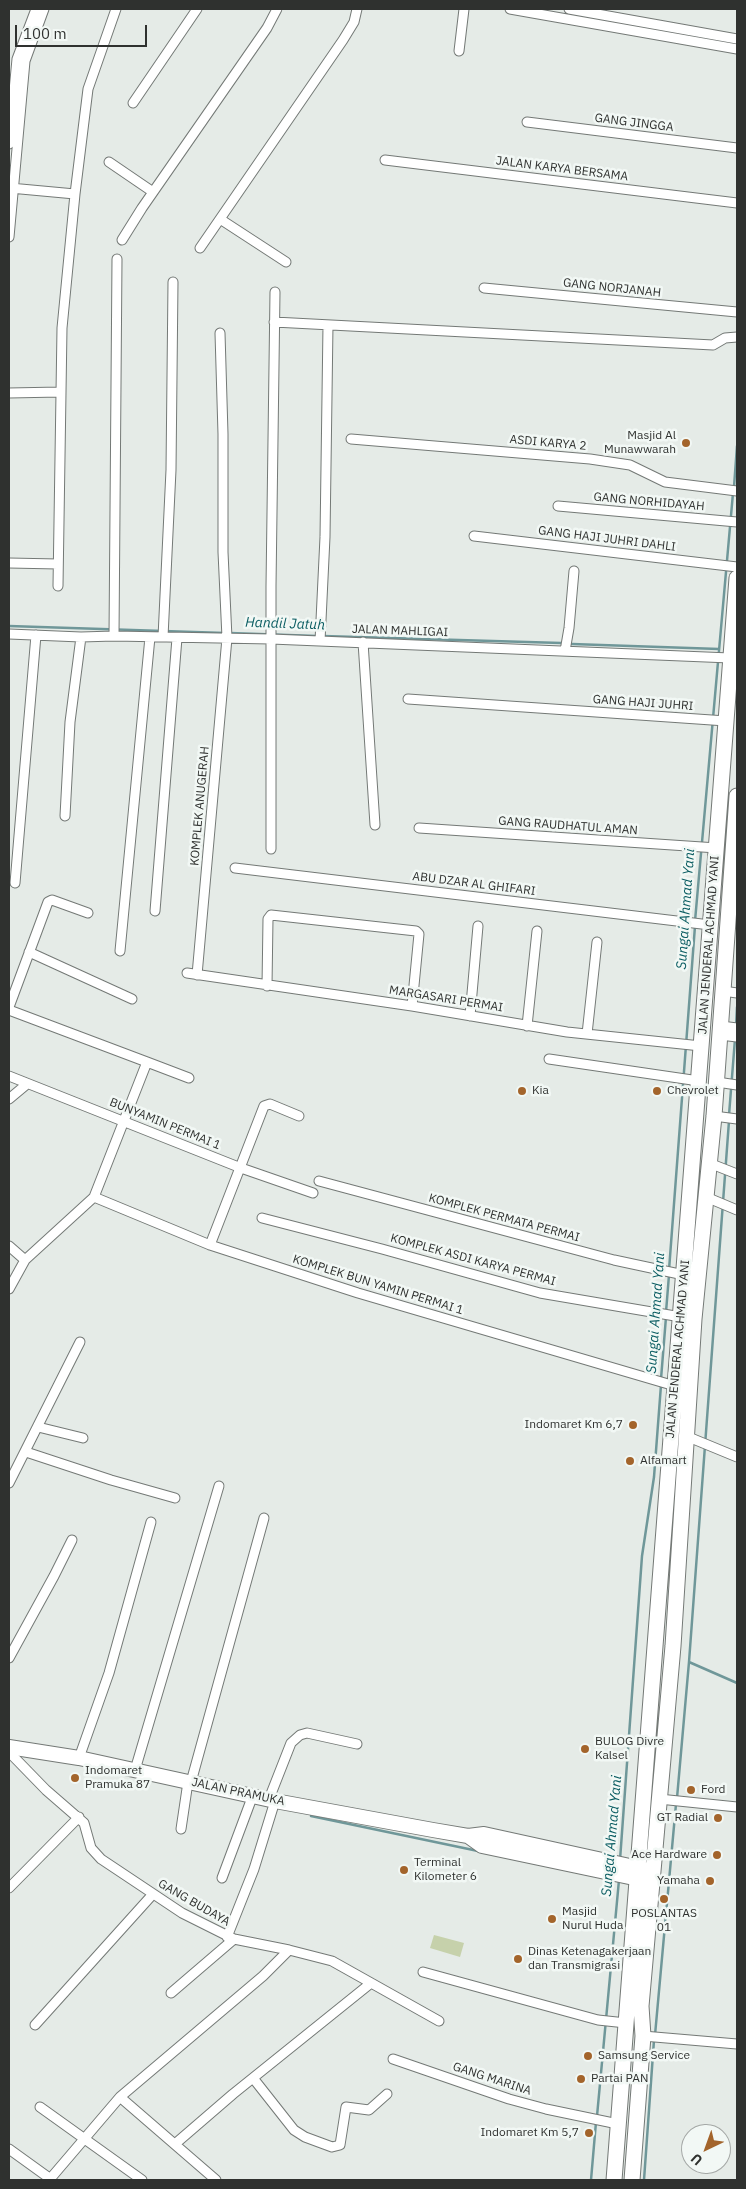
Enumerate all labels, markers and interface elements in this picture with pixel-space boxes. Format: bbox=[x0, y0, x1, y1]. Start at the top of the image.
scale bar bbox=[18, 15, 150, 47]
text: 100 m bbox=[23, 24, 67, 43]
street label: GANG JINGGA bbox=[594, 111, 674, 135]
street label: JALAN KARYA BERSAMA bbox=[495, 154, 629, 184]
street label: GANG NORJANAH bbox=[562, 276, 662, 300]
place label: Masjid Al Munawwarah bbox=[604, 429, 676, 457]
street label: ASDI KARYA 2 bbox=[509, 432, 587, 454]
marker: Masjid Al Munawwarah bbox=[680, 437, 692, 449]
street label: GANG NORHIDAYAH bbox=[593, 490, 705, 514]
street label: GANG HAJI JUHRI DAHLI bbox=[537, 523, 677, 555]
water label: Handil Jatuh bbox=[245, 614, 325, 634]
street label: JALAN MAHLIGAI bbox=[352, 622, 448, 640]
street label: GANG HAJI JUHRI bbox=[592, 692, 694, 714]
street label: KOMPLEK ANUGERAH bbox=[188, 746, 212, 866]
street label: GANG RAUDHATUL AMAN bbox=[498, 814, 638, 838]
water label: Sungai Ahmad Yani bbox=[673, 848, 699, 970]
street label: JALAN JENDERAL ACHMAD YANI bbox=[696, 855, 722, 1035]
street label: ABU DZAR AL GHIFARI bbox=[412, 869, 536, 899]
street label: MARGASARI PERMAI bbox=[388, 983, 504, 1015]
place label: Kia bbox=[532, 1084, 549, 1098]
place label: Chevrolet bbox=[667, 1084, 719, 1098]
marker: Kia bbox=[516, 1085, 528, 1097]
marker: Chevrolet bbox=[651, 1085, 663, 1097]
street label: BUNYAMIN PERMAI 1 bbox=[107, 1095, 223, 1153]
street label: KOMPLEK PERMATA PERMAI bbox=[427, 1191, 581, 1245]
street label: KOMPLEK ASDI KARYA PERMAI bbox=[389, 1231, 557, 1289]
street label: KOMPLEK BUN YAMIN PERMAI 1 bbox=[291, 1252, 465, 1318]
water label: Sungai Ahmad Yani bbox=[643, 1252, 669, 1374]
street label: JALAN JENDERAL ACHMAD YANI bbox=[663, 1259, 693, 1439]
place label: Indomaret Km 6,7 bbox=[524, 1418, 623, 1432]
marker: Indomaret Km 6,7 bbox=[627, 1419, 639, 1431]
place label: Alfamart bbox=[640, 1454, 687, 1468]
marker: Alfamart bbox=[624, 1455, 636, 1467]
place label: BULOG Divre Kalsel bbox=[595, 1735, 664, 1763]
marker: BULOG Divre Kalsel bbox=[579, 1743, 591, 1755]
place label: Indomaret Pramuka 87 bbox=[85, 1764, 150, 1792]
marker: Indomaret Pramuka 87 bbox=[69, 1772, 81, 1784]
street label: JALAN PRAMUKA bbox=[190, 1775, 286, 1809]
water label: Sungai Ahmad Yani bbox=[598, 1775, 626, 1897]
place label: Ford bbox=[701, 1783, 725, 1797]
marker: Ford bbox=[685, 1784, 697, 1796]
place label: GT Radial bbox=[657, 1811, 708, 1825]
marker: GT Radial bbox=[712, 1812, 724, 1824]
place label: Ace Hardware bbox=[631, 1848, 707, 1862]
marker: Ace Hardware bbox=[711, 1849, 723, 1861]
place label: Terminal Kilometer 6 bbox=[414, 1856, 477, 1884]
marker: Terminal Kilometer 6 bbox=[398, 1864, 410, 1876]
place label: Yamaha bbox=[657, 1874, 700, 1888]
marker: Yamaha bbox=[704, 1875, 716, 1887]
street label: GANG BUDAYA bbox=[155, 1877, 233, 1929]
marker: POSLANTAS 01 bbox=[658, 1893, 670, 1905]
place label: Masjid Nurul Huda bbox=[562, 1905, 623, 1933]
place label: POSLANTAS 01 bbox=[631, 1907, 697, 1935]
marker: Masjid Nurul Huda bbox=[546, 1913, 558, 1925]
place label: Dinas Ketenagakerjaan dan Transmigrasi bbox=[528, 1945, 651, 1973]
marker: Dinas Ketenagakerjaan dan Transmigrasi bbox=[512, 1953, 524, 1965]
place label: Samsung Service bbox=[598, 2049, 690, 2063]
marker: Samsung Service bbox=[582, 2050, 594, 2062]
street label: GANG MARINA bbox=[451, 2060, 533, 2098]
place label: Partai PAN bbox=[591, 2072, 648, 2086]
marker: Partai PAN bbox=[575, 2073, 587, 2085]
north arrow bbox=[681, 2124, 731, 2174]
place label: Indomaret Km 5,7 bbox=[480, 2126, 579, 2140]
marker: Indomaret Km 5,7 bbox=[583, 2127, 595, 2139]
text: U bbox=[687, 2149, 706, 2169]

